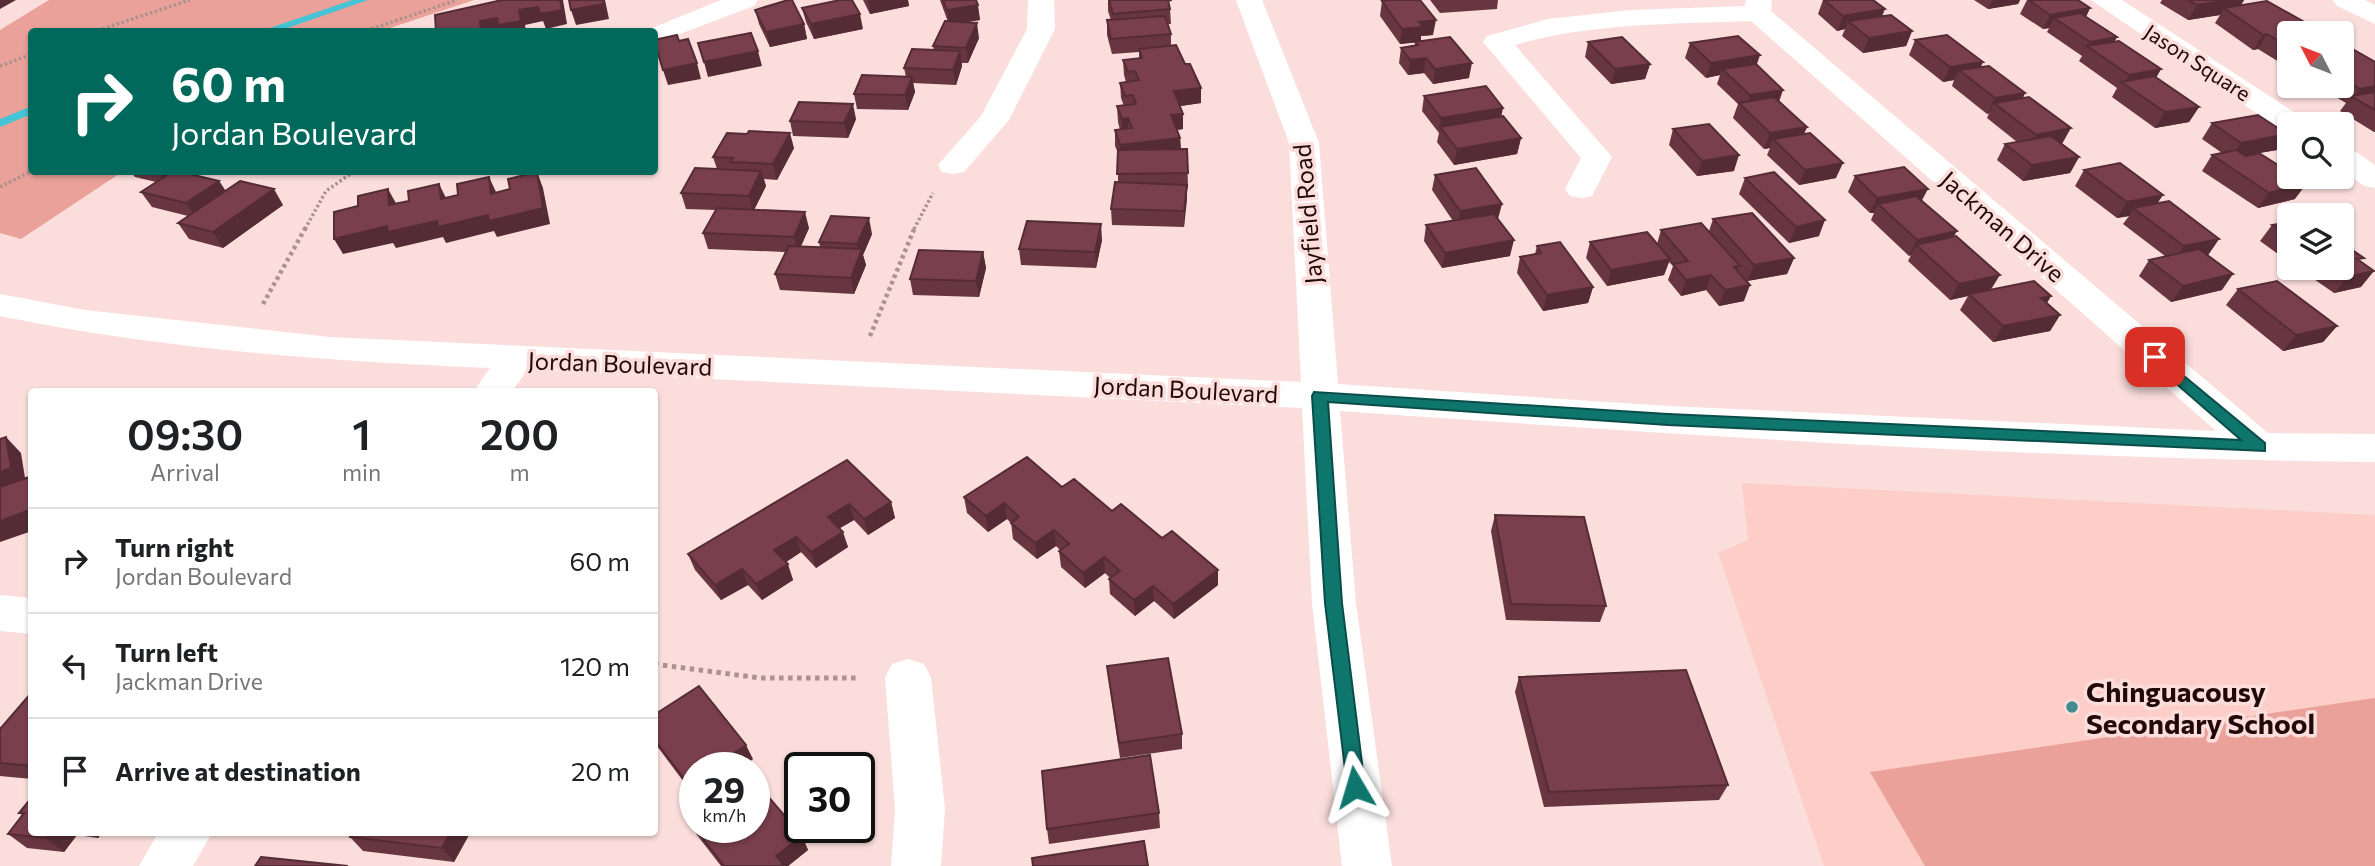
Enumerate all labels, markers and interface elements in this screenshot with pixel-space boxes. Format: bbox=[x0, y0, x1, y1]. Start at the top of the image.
street label: Jason Square bbox=[2140, 18, 2256, 106]
north arrow bbox=[2277, 21, 2354, 98]
map controls bbox=[2277, 21, 2354, 280]
text: 60 m bbox=[171, 52, 286, 112]
icon: right bbox=[56, 56, 147, 147]
text: Jordan Boulevard bbox=[171, 112, 417, 152]
button: search bbox=[2277, 112, 2354, 189]
street label: Jayfield Road bbox=[1286, 143, 1328, 285]
street label: Jackman Drive bbox=[1935, 164, 2071, 288]
button: layers bbox=[2277, 203, 2354, 280]
pin bbox=[2125, 327, 2185, 387]
icon: arrive bbox=[2136, 338, 2174, 376]
street label: Jordan Boulevard bbox=[527, 345, 713, 381]
street label: Jordan Boulevard bbox=[1093, 370, 1279, 408]
text: 09:30 bbox=[127, 407, 243, 459]
text: 1 bbox=[352, 407, 371, 459]
text: 200 bbox=[480, 407, 559, 459]
text: Arrival bbox=[150, 458, 220, 486]
text: min bbox=[342, 458, 381, 486]
text: m bbox=[510, 458, 530, 486]
text: Turn right bbox=[115, 531, 234, 562]
icon: right bbox=[56, 542, 94, 580]
text: 60 m bbox=[570, 545, 630, 576]
text: Jordan Boulevard bbox=[115, 562, 292, 590]
text: Turn left bbox=[115, 636, 218, 667]
icon: left bbox=[56, 647, 94, 685]
text: 120 m bbox=[560, 650, 630, 681]
text: Jackman Drive bbox=[115, 667, 263, 695]
place label: Chinguacousy Secondary School bbox=[2086, 674, 2315, 740]
marker: Chinguacousy Secondary School bbox=[2064, 699, 2080, 715]
position arrow bbox=[1318, 750, 1392, 824]
icon: arrive bbox=[56, 752, 94, 790]
speed limit sign: 30 bbox=[784, 752, 875, 843]
text: Arrive at destination bbox=[115, 755, 361, 786]
text: 20 m bbox=[571, 755, 630, 786]
text: 29 bbox=[704, 767, 745, 810]
text: km/h bbox=[703, 804, 746, 826]

